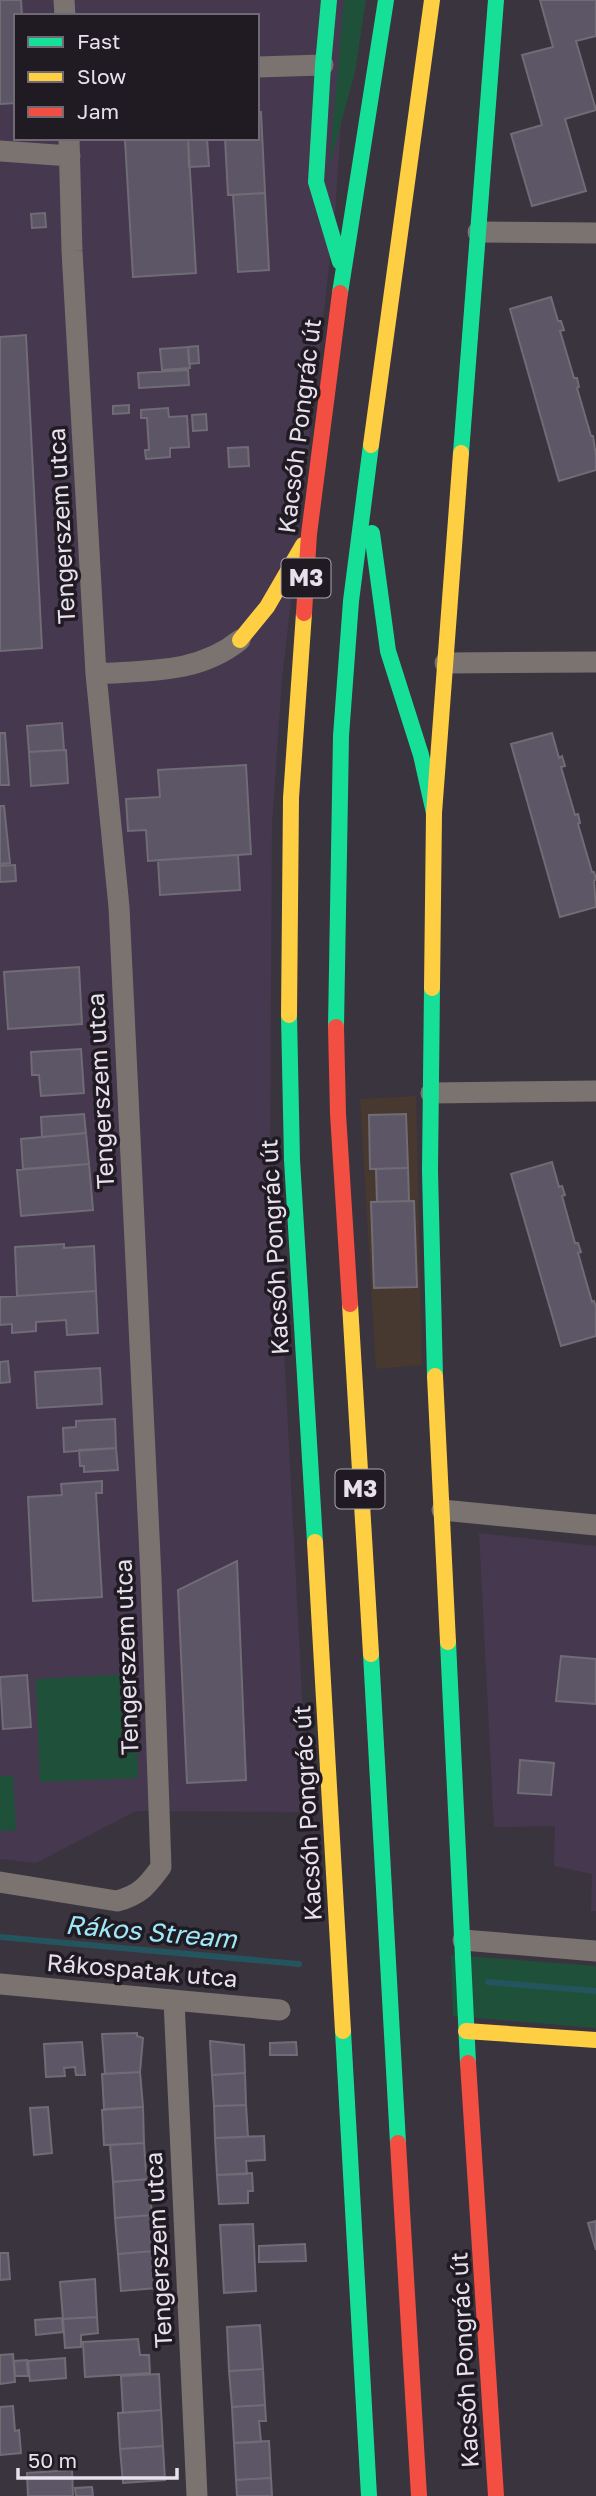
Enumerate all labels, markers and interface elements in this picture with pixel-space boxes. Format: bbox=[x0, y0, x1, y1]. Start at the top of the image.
legend bbox=[14, 14, 259, 140]
text: Fast bbox=[77, 28, 120, 54]
text: Slow bbox=[77, 63, 126, 89]
text: Jam bbox=[77, 98, 119, 124]
street label: Kacsóh Pongrác út bbox=[271, 317, 326, 535]
street label: Tengerszem utca bbox=[41, 427, 80, 625]
road number: M3 bbox=[282, 558, 330, 598]
street label: Tengerszem utca bbox=[80, 992, 119, 1190]
street label: Kacsóh Pongrác út bbox=[253, 1138, 294, 1356]
road number: M3 bbox=[336, 1470, 384, 1508]
street label: Tengerszem utca bbox=[108, 1558, 143, 1756]
street label: Kacsóh Pongrác út bbox=[286, 1704, 327, 1922]
water label: Rákos Stream bbox=[64, 1909, 239, 1954]
street label: Rákospatak utca bbox=[46, 1947, 239, 1992]
street label: Tengerszem utca bbox=[138, 2151, 177, 2349]
street label: Kacsóh Pongrác út bbox=[443, 2251, 484, 2469]
scale bar bbox=[18, 2436, 177, 2480]
text: 50 m bbox=[28, 2447, 77, 2473]

